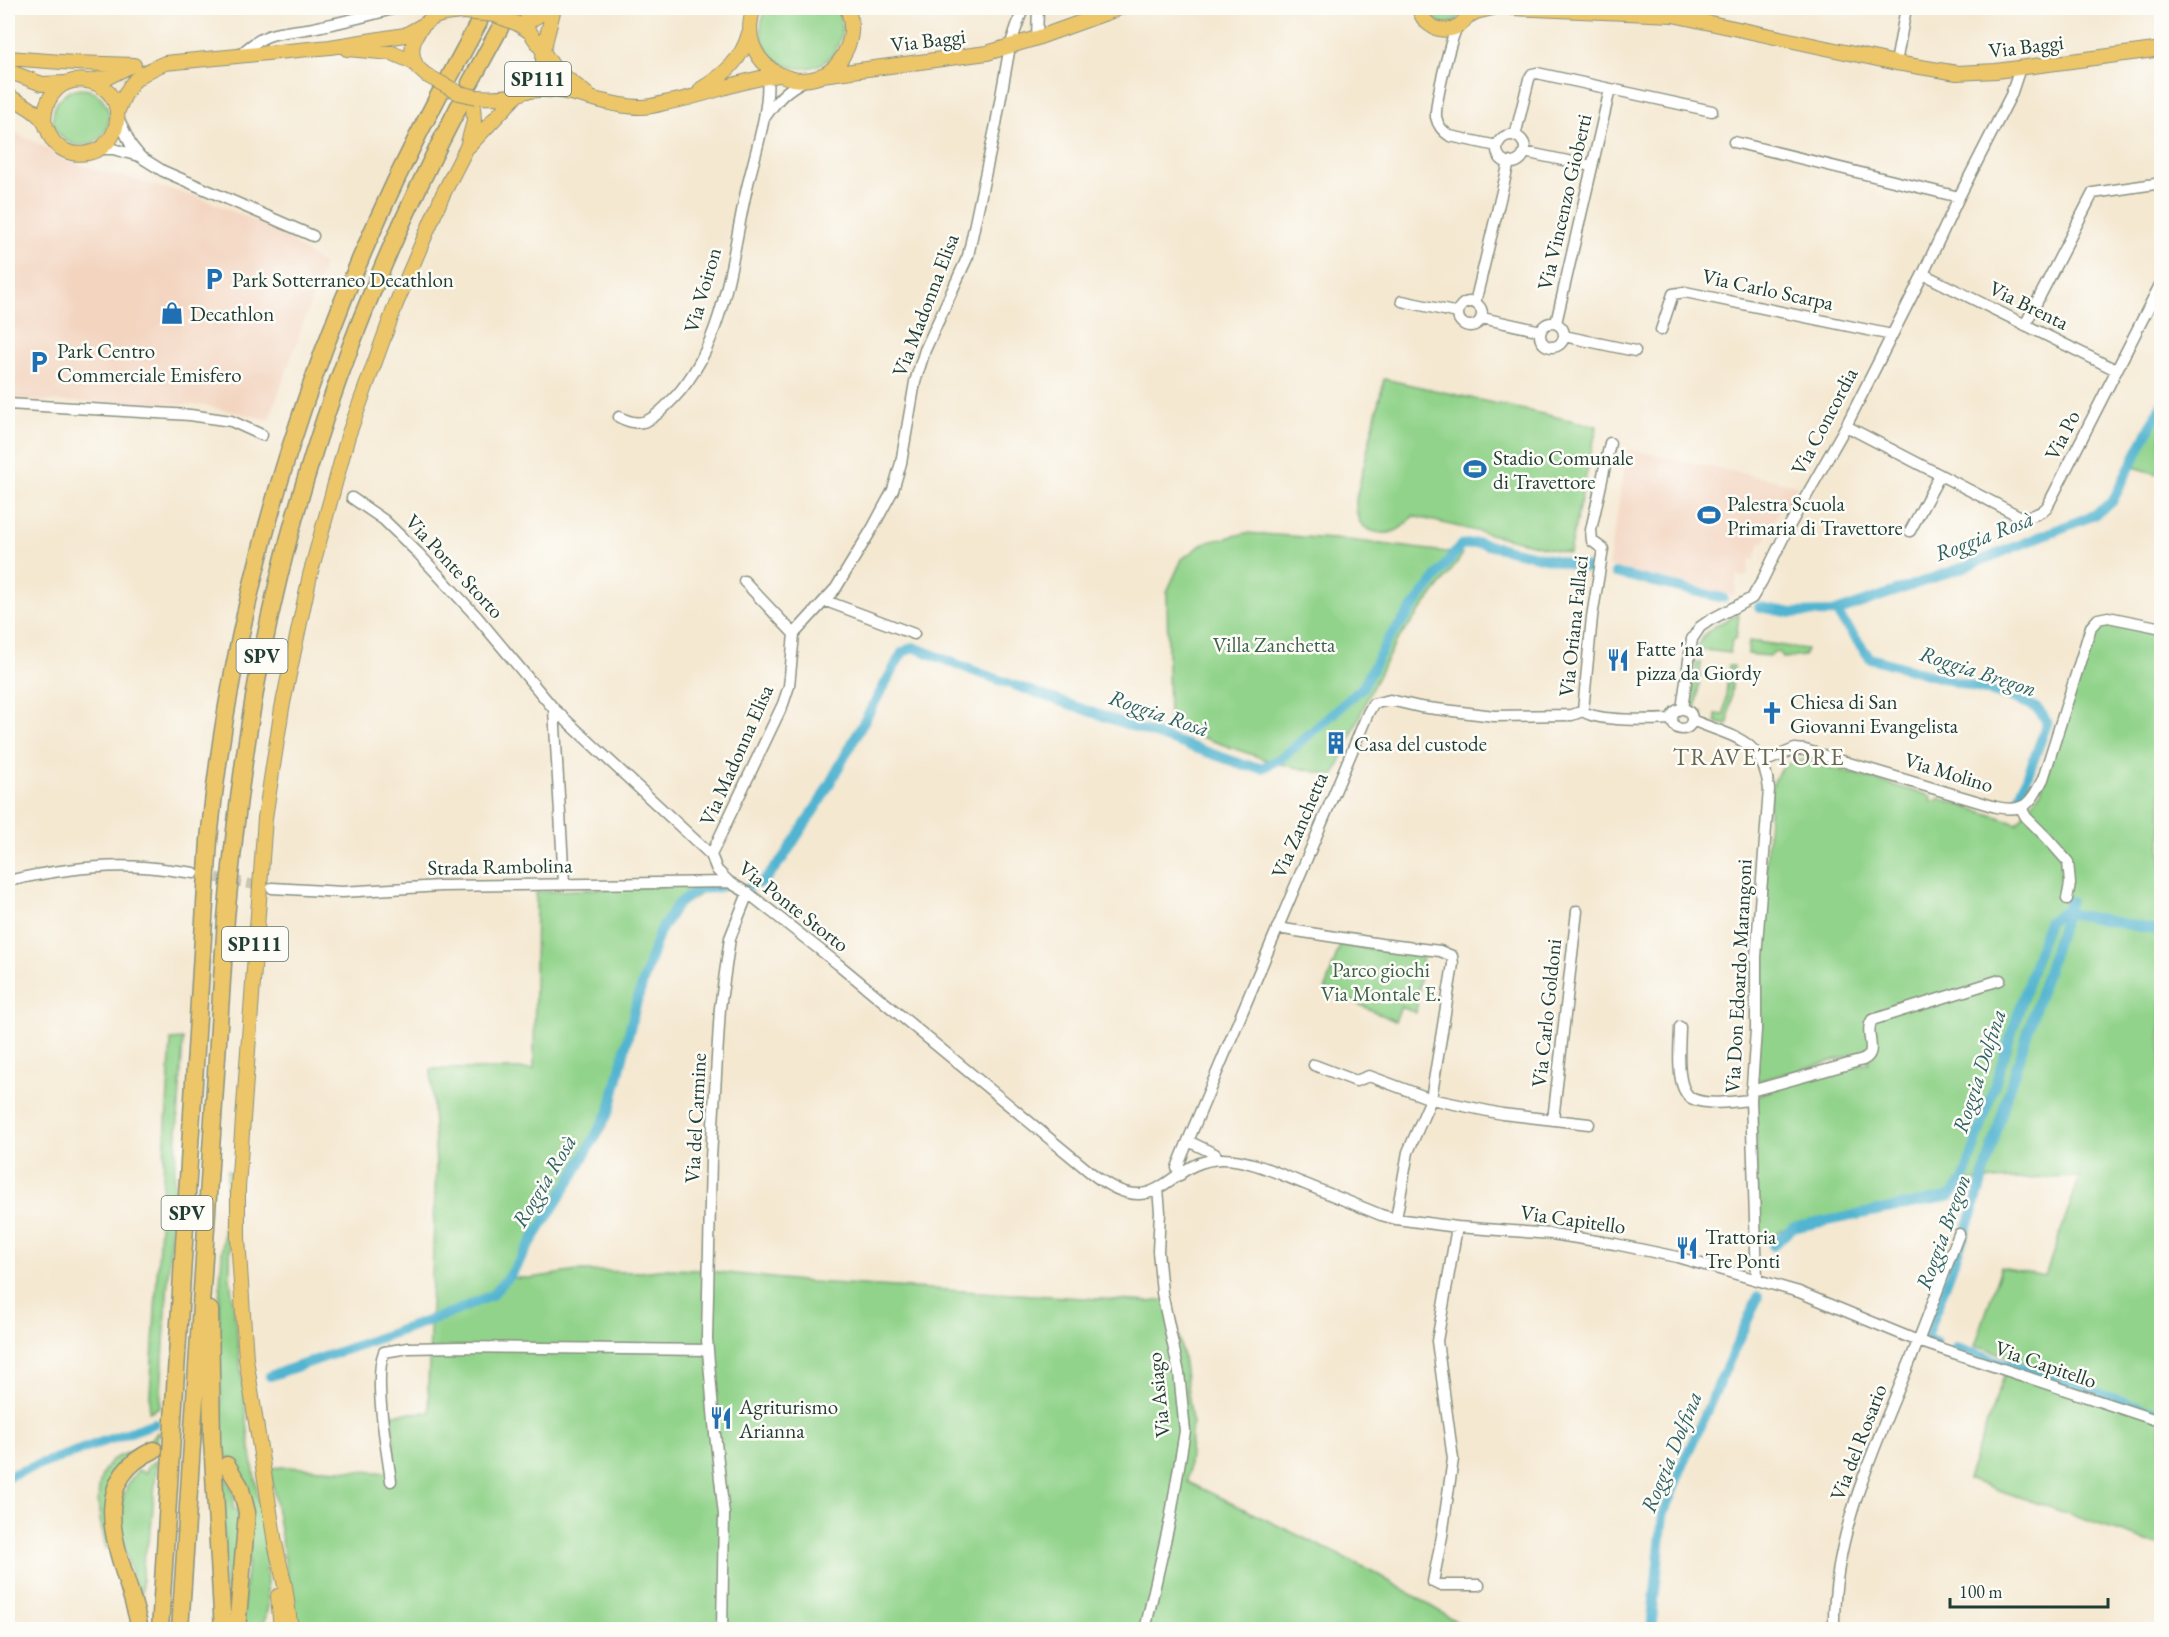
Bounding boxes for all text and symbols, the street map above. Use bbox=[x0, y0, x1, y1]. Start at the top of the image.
street label: Via Baggi bbox=[889, 22, 967, 58]
street label: Via Baggi bbox=[1987, 28, 2065, 64]
road number: SP111 bbox=[505, 62, 571, 96]
street label: Via Vincenzo Gioberti bbox=[1531, 111, 1597, 293]
street label: Via Madonna Elisa bbox=[885, 229, 965, 380]
street label: Via Voiron bbox=[677, 244, 727, 336]
street label: Via Carlo Scarpa bbox=[1700, 262, 1837, 316]
parking icon: Park Sotterraneo Decathlon bbox=[201, 266, 227, 292]
place label: Park Sotterraneo Decathlon bbox=[232, 266, 454, 293]
street label: Via Brenta bbox=[1985, 274, 2074, 336]
shop icon: Decathlon bbox=[159, 300, 185, 326]
place label: Decathlon bbox=[190, 300, 274, 327]
place label: Park Centro Commerciale Emisfero bbox=[57, 337, 242, 388]
parking icon: Park Centro Commerciale Emisfero bbox=[26, 349, 52, 375]
street label: Via Concordia bbox=[1784, 362, 1864, 479]
street label: Via Po bbox=[2038, 406, 2086, 464]
place label: Stadio Comunale di Travettore bbox=[1493, 444, 1634, 495]
sports icon: Stadio Comunale di Travettore bbox=[1462, 456, 1488, 482]
place label: Palestra Scuola Primaria di Travettore bbox=[1727, 490, 1903, 541]
sports icon: Palestra Scuola Primaria di Travettore bbox=[1696, 502, 1722, 528]
water label: Roggia Rosà bbox=[1930, 504, 2038, 568]
street label: Via Ponte Storto bbox=[400, 508, 510, 624]
street label: Via Oriana Fallaci bbox=[1552, 554, 1594, 698]
park label: Villa Zanchetta bbox=[1213, 631, 1336, 658]
place label: Fatte 'na pizza da Giordy bbox=[1636, 635, 1762, 686]
road number: SPV bbox=[236, 639, 288, 673]
water label: Roggia Bregon bbox=[1916, 639, 2040, 703]
restaurant icon: Fatte 'na pizza da Giordy bbox=[1605, 647, 1631, 673]
street label: Via Madonna Elisa bbox=[693, 680, 779, 830]
water label: Roggia Rosà bbox=[1105, 682, 1213, 744]
place label: Chiesa di San Giovanni Evangelista bbox=[1790, 688, 1959, 739]
church icon: Chiesa di San Giovanni Evangelista bbox=[1759, 700, 1785, 726]
building icon: Casa del custode bbox=[1323, 730, 1349, 756]
place label: Casa del custode bbox=[1354, 730, 1487, 757]
district label: TRAVETTORE bbox=[1673, 741, 1845, 772]
street label: Via Molino bbox=[1901, 746, 1997, 798]
street label: Via Zanchetta bbox=[1265, 767, 1334, 882]
street label: Strada Rambolina bbox=[427, 851, 573, 881]
street label: Via Ponte Storto bbox=[733, 854, 855, 958]
street label: Via Don Edoardo Marangoni bbox=[1718, 858, 1758, 1094]
road number: SP111 bbox=[222, 927, 288, 961]
street label: Via Carlo Goldoni bbox=[1525, 937, 1567, 1089]
park label: Parco giochi Via Montale E. bbox=[1321, 956, 1441, 1007]
water label: Roggia Dolfina bbox=[1945, 1005, 2013, 1137]
street label: Via del Carmine bbox=[678, 1052, 712, 1184]
water label: Roggia Rosà bbox=[505, 1129, 583, 1233]
water label: Roggia Bregon bbox=[1909, 1170, 1977, 1294]
road number: SPV bbox=[162, 1196, 213, 1230]
street label: Via Capitello bbox=[1519, 1198, 1627, 1240]
place label: Trattoria Tre Ponti bbox=[1705, 1223, 1780, 1274]
restaurant icon: Trattoria Tre Ponti bbox=[1674, 1235, 1700, 1261]
street label: Via Capitello bbox=[1991, 1334, 2101, 1394]
street label: Via Asiago bbox=[1140, 1351, 1176, 1439]
street label: Via del Rosario bbox=[1823, 1380, 1893, 1504]
water label: Roggia Dolfina bbox=[1633, 1387, 1709, 1517]
place label: Agriturismo Arianna bbox=[738, 1393, 838, 1444]
restaurant icon: Agriturismo Arianna bbox=[708, 1405, 734, 1431]
scale bar bbox=[1950, 1571, 2108, 1609]
text: 100 m bbox=[1959, 1580, 2003, 1603]

